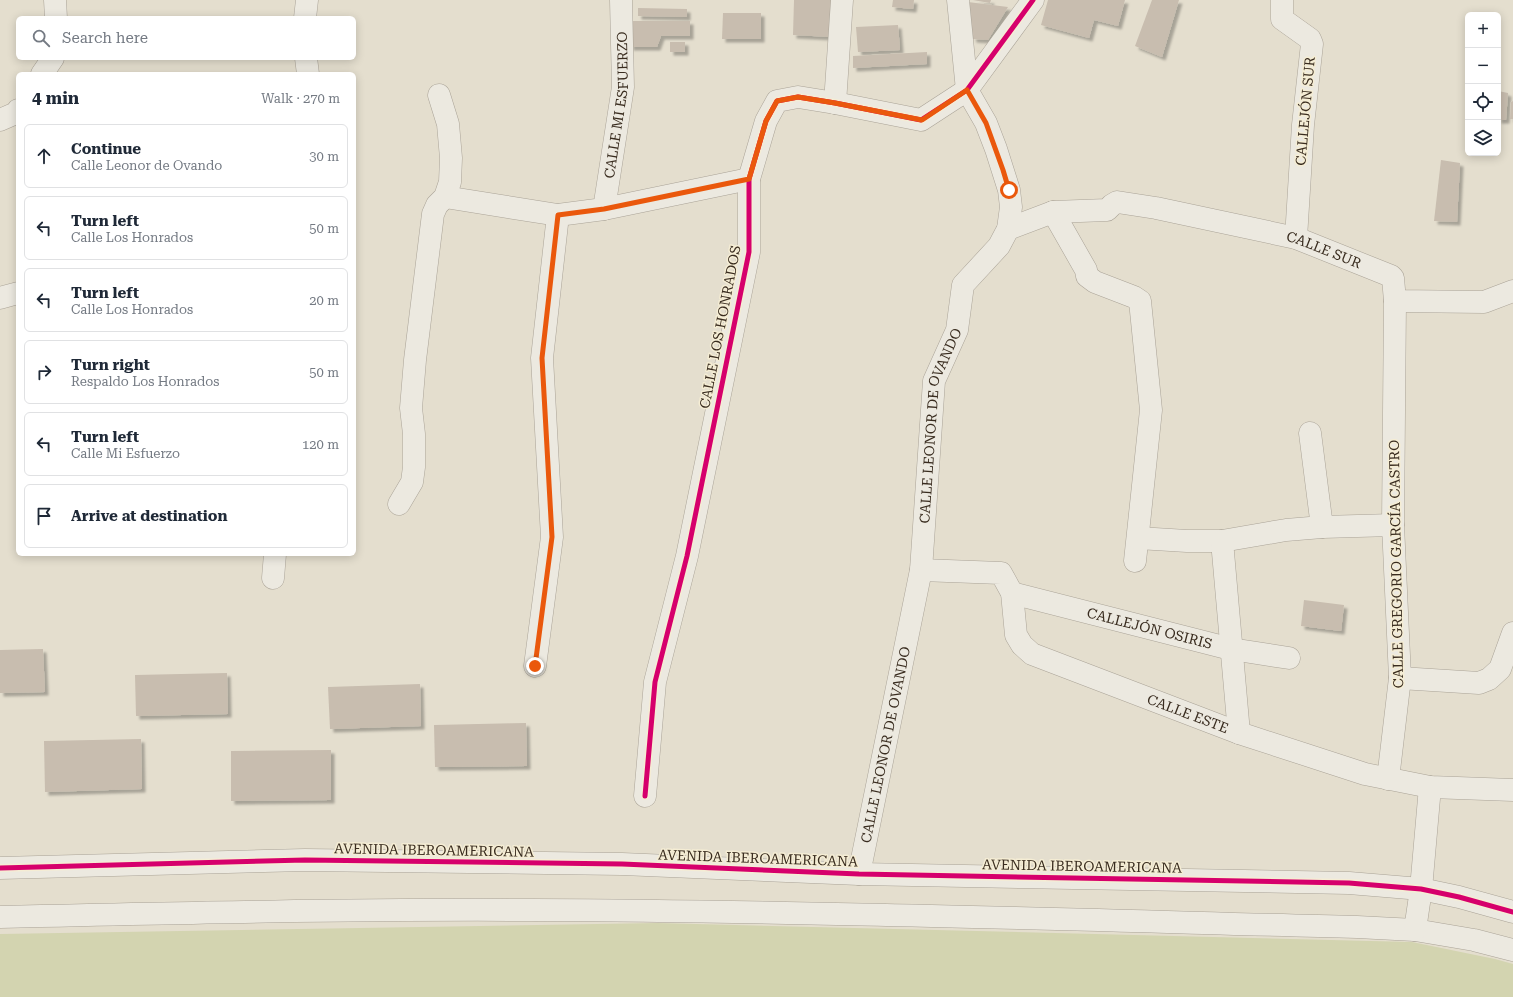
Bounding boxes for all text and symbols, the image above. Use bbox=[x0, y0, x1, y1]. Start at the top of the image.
map controls bbox=[1465, 12, 1501, 156]
button: + bbox=[1465, 12, 1501, 48]
search box bbox=[16, 16, 356, 60]
icon: search bbox=[30, 27, 52, 49]
text: Search here bbox=[62, 29, 148, 47]
street label: CALLE MI ESFUERZO bbox=[601, 31, 631, 179]
button: − bbox=[1465, 48, 1501, 84]
street label: CALLEJÓN SUR bbox=[1292, 56, 1318, 166]
button: locate bbox=[1465, 84, 1501, 120]
text: 4 min bbox=[32, 88, 79, 108]
text: Walk · 270 m bbox=[261, 91, 340, 106]
button: layers bbox=[1465, 120, 1501, 156]
text: Continue bbox=[71, 140, 141, 158]
icon: ahead bbox=[33, 145, 55, 167]
text: 30 m bbox=[309, 149, 339, 164]
text: Calle Leonor de Ovando bbox=[71, 158, 222, 173]
route start bbox=[1000, 181, 1018, 199]
text: Turn left bbox=[71, 212, 139, 230]
icon: left bbox=[33, 217, 55, 239]
text: 50 m bbox=[309, 221, 339, 236]
street label: CALLE SUR bbox=[1285, 228, 1364, 272]
text: Calle Los Honrados bbox=[71, 230, 193, 245]
street label: CALLE LOS HONRADOS bbox=[696, 244, 744, 410]
text: Turn left bbox=[71, 284, 139, 302]
icon: left bbox=[33, 289, 55, 311]
text: 20 m bbox=[309, 293, 339, 308]
text: Calle Los Honrados bbox=[71, 302, 193, 317]
street label: CALLE LEONOR DE OVANDO bbox=[916, 325, 965, 524]
text: Turn right bbox=[71, 356, 150, 374]
icon: right bbox=[33, 361, 55, 383]
text: 50 m bbox=[309, 365, 339, 380]
text: Respaldo Los Honrados bbox=[71, 374, 219, 389]
text: Turn left bbox=[71, 428, 139, 446]
icon: left bbox=[33, 433, 55, 455]
text: 120 m bbox=[302, 437, 339, 452]
street label: CALLE GREGORIO GARCÍA CASTRO bbox=[1386, 440, 1406, 688]
text: Calle Mi Esfuerzo bbox=[71, 446, 180, 461]
icon: arrive bbox=[33, 505, 55, 527]
text: Arrive at destination bbox=[71, 507, 227, 525]
street label: CALLEJÓN OSIRIS bbox=[1085, 604, 1214, 652]
street label: CALLE LEONOR DE OVANDO bbox=[858, 645, 913, 844]
route end bbox=[526, 657, 544, 675]
street label: CALLE ESTE bbox=[1145, 691, 1231, 736]
street label: AVENIDA IBEROAMERICANA bbox=[334, 840, 534, 860]
street label: AVENIDA IBEROAMERICANA bbox=[658, 847, 858, 869]
street label: AVENIDA IBEROAMERICANA bbox=[982, 856, 1182, 876]

